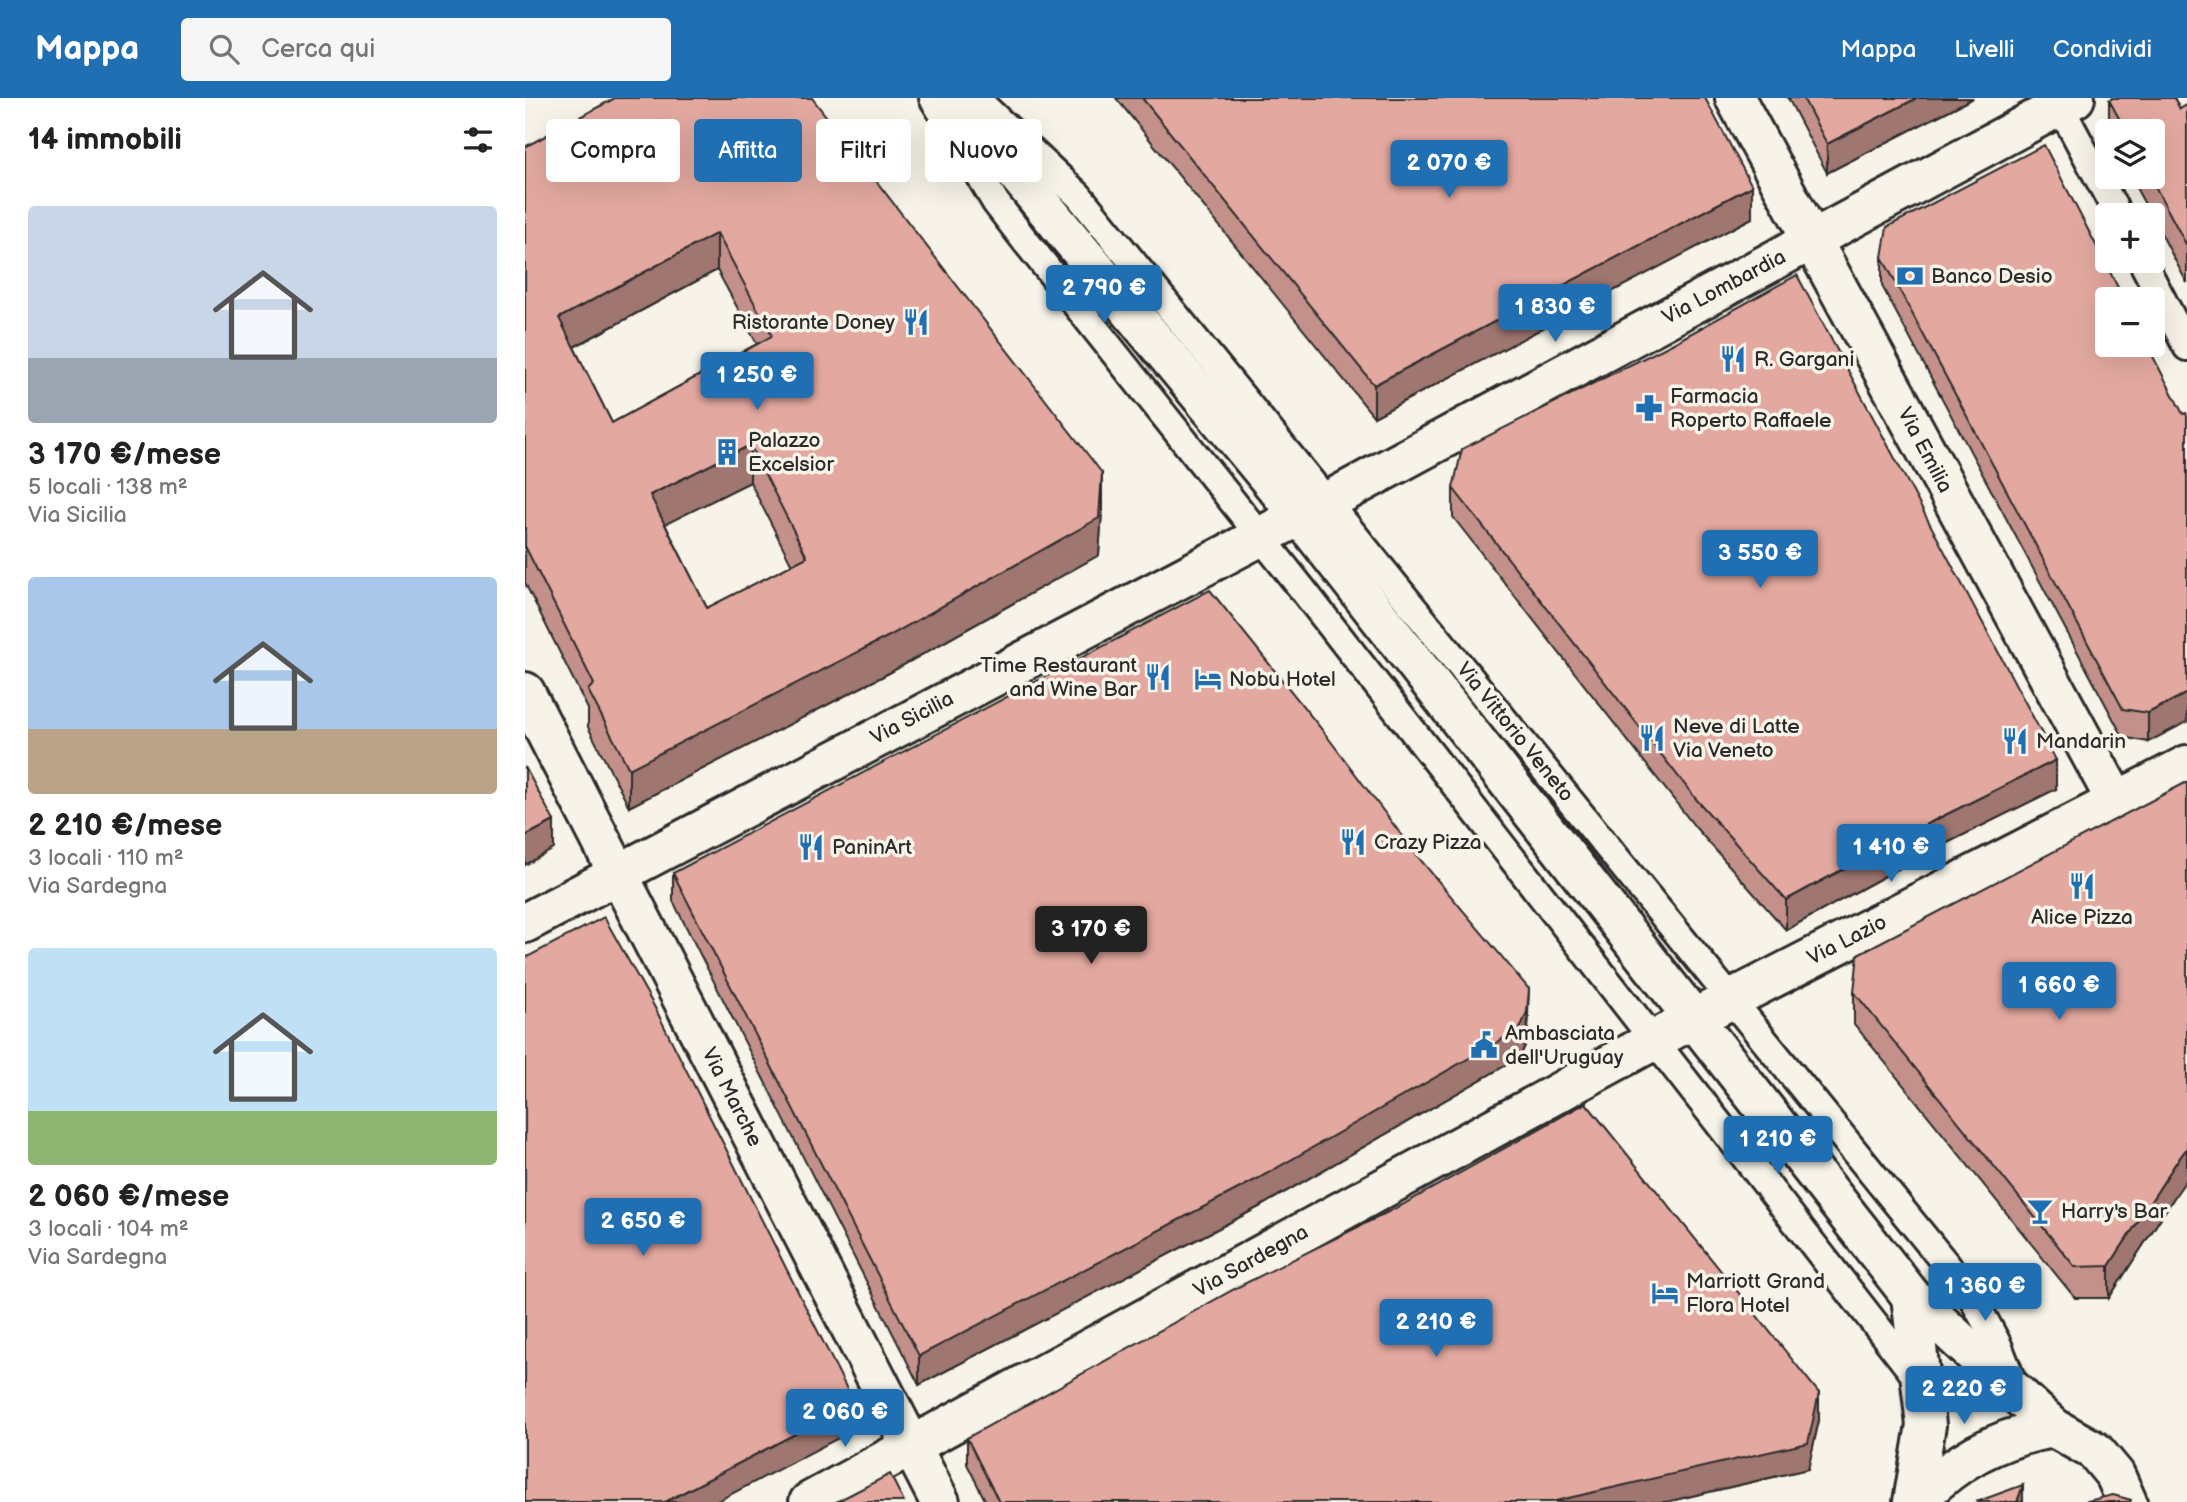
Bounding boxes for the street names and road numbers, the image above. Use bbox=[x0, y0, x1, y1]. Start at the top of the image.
street label: Via Lombardia bbox=[1658, 244, 1790, 330]
street label: Via Emilia bbox=[1892, 403, 1958, 497]
street label: Via Vittorio Veneto bbox=[1451, 657, 1579, 807]
street label: Via Sicilia bbox=[866, 686, 958, 750]
street label: Via Lazio bbox=[1803, 909, 1891, 971]
street label: Via Marche bbox=[696, 1043, 768, 1151]
street label: Via Sardegna bbox=[1189, 1219, 1313, 1303]

